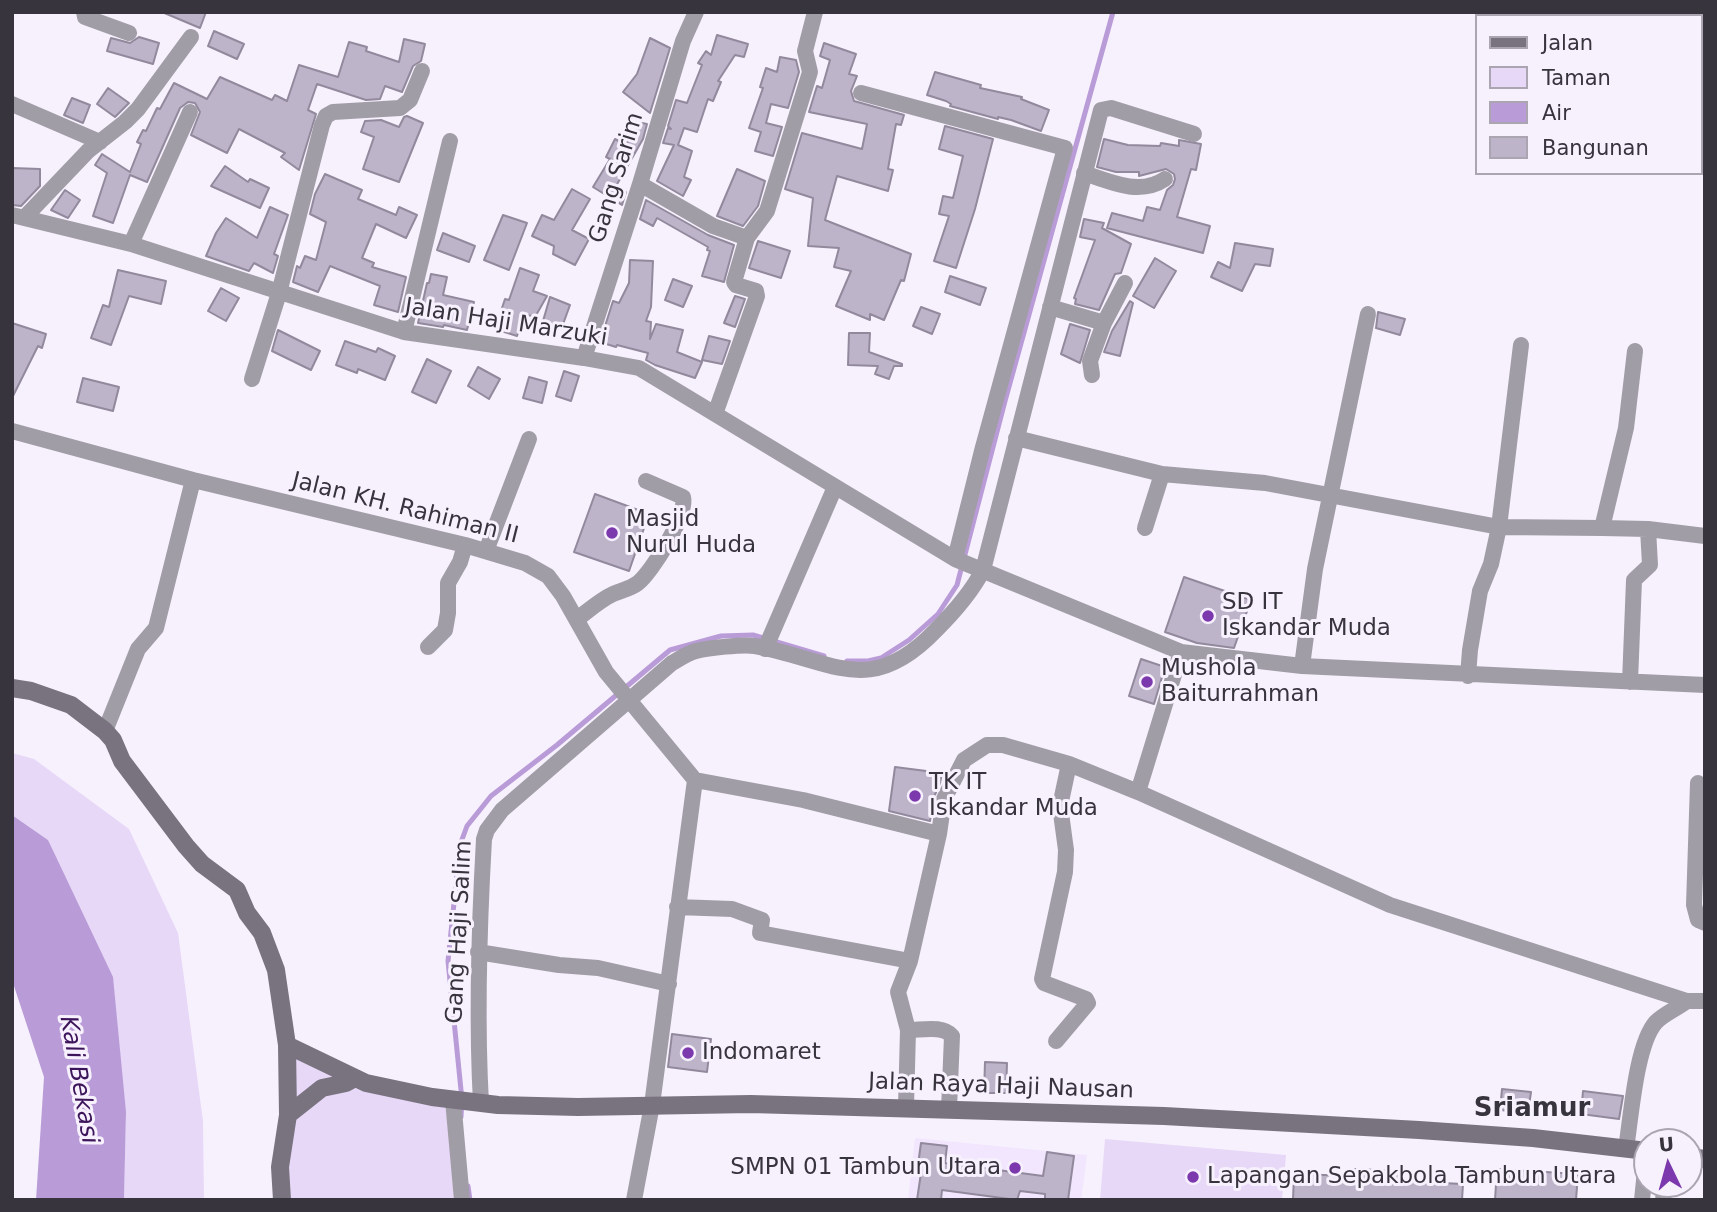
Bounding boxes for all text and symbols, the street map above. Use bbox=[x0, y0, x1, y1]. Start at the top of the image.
legend bbox=[1476, 14, 1703, 175]
text: Jalan bbox=[1542, 31, 1593, 55]
text: Taman bbox=[1542, 66, 1611, 90]
text: Air bbox=[1542, 101, 1571, 125]
street label: Gang Sarim bbox=[584, 109, 650, 247]
text: Bangunan bbox=[1542, 136, 1649, 160]
street label: Jalan Haji Marzuki bbox=[403, 293, 609, 353]
street label: Jalan KH. Rahiman II bbox=[289, 468, 521, 550]
place label: Masjid Nurul Huda bbox=[626, 506, 756, 560]
marker: Masjid Nurul Huda bbox=[604, 525, 620, 541]
place label: SD IT Iskandar Muda bbox=[1222, 589, 1391, 643]
marker: SD IT Iskandar Muda bbox=[1200, 608, 1216, 624]
place label: Mushola Baiturrahman bbox=[1161, 655, 1319, 709]
marker: Mushola Baiturrahman bbox=[1139, 674, 1155, 690]
place label: TK IT Iskandar Muda bbox=[929, 769, 1098, 823]
marker: TK IT Iskandar Muda bbox=[907, 788, 923, 804]
street label: Gang Haji Salim bbox=[441, 840, 479, 1024]
water label: Kali Bekasi bbox=[53, 1014, 103, 1146]
place label: Indomaret bbox=[702, 1039, 821, 1067]
marker: Indomaret bbox=[680, 1045, 696, 1061]
street label: Jalan Raya Haji Nausan bbox=[868, 1069, 1134, 1105]
district label: Sriamur bbox=[1474, 1093, 1590, 1125]
north arrow bbox=[1633, 1128, 1703, 1198]
text: U bbox=[1658, 1132, 1675, 1156]
place label: SMPN 01 Tambun Utara bbox=[730, 1154, 1001, 1182]
marker: SMPN 01 Tambun Utara bbox=[1007, 1160, 1023, 1176]
place label: Lapangan Sepakbola Tambun Utara bbox=[1207, 1163, 1616, 1191]
marker: Lapangan Sepakbola Tambun Utara bbox=[1185, 1169, 1201, 1185]

